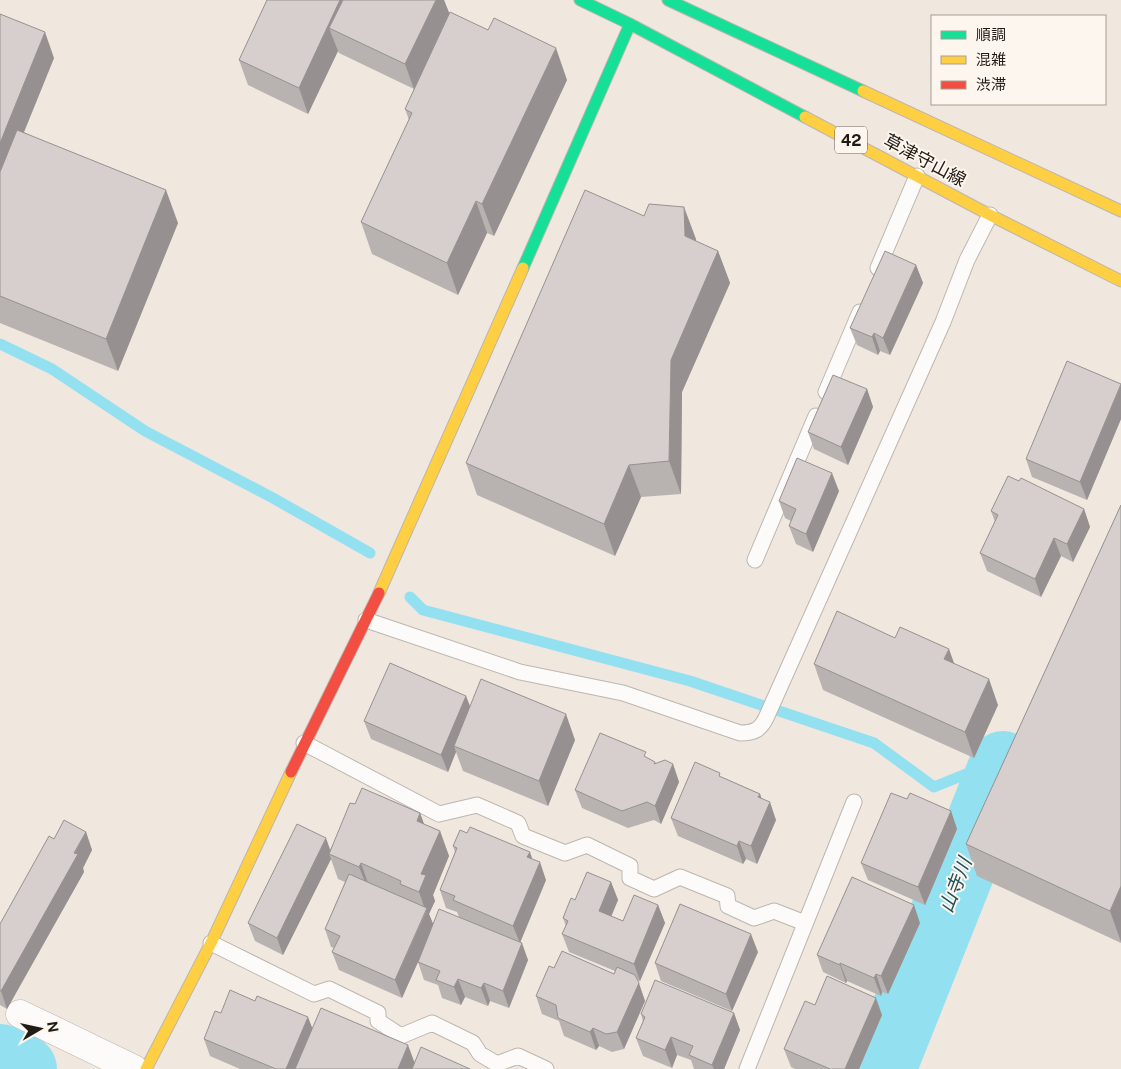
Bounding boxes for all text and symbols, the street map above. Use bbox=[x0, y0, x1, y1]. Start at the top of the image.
legend bbox=[931, 15, 1106, 105]
text: 順調 bbox=[976, 26, 1006, 43]
text: 混雑 bbox=[976, 51, 1006, 68]
text: 渋滞 bbox=[976, 76, 1006, 93]
road number: 42 bbox=[835, 126, 867, 154]
street label: 草津守山線 bbox=[880, 130, 970, 190]
water label: 山寺川 bbox=[935, 853, 976, 916]
north arrow bbox=[15, 1004, 65, 1054]
text: N bbox=[44, 1020, 62, 1034]

